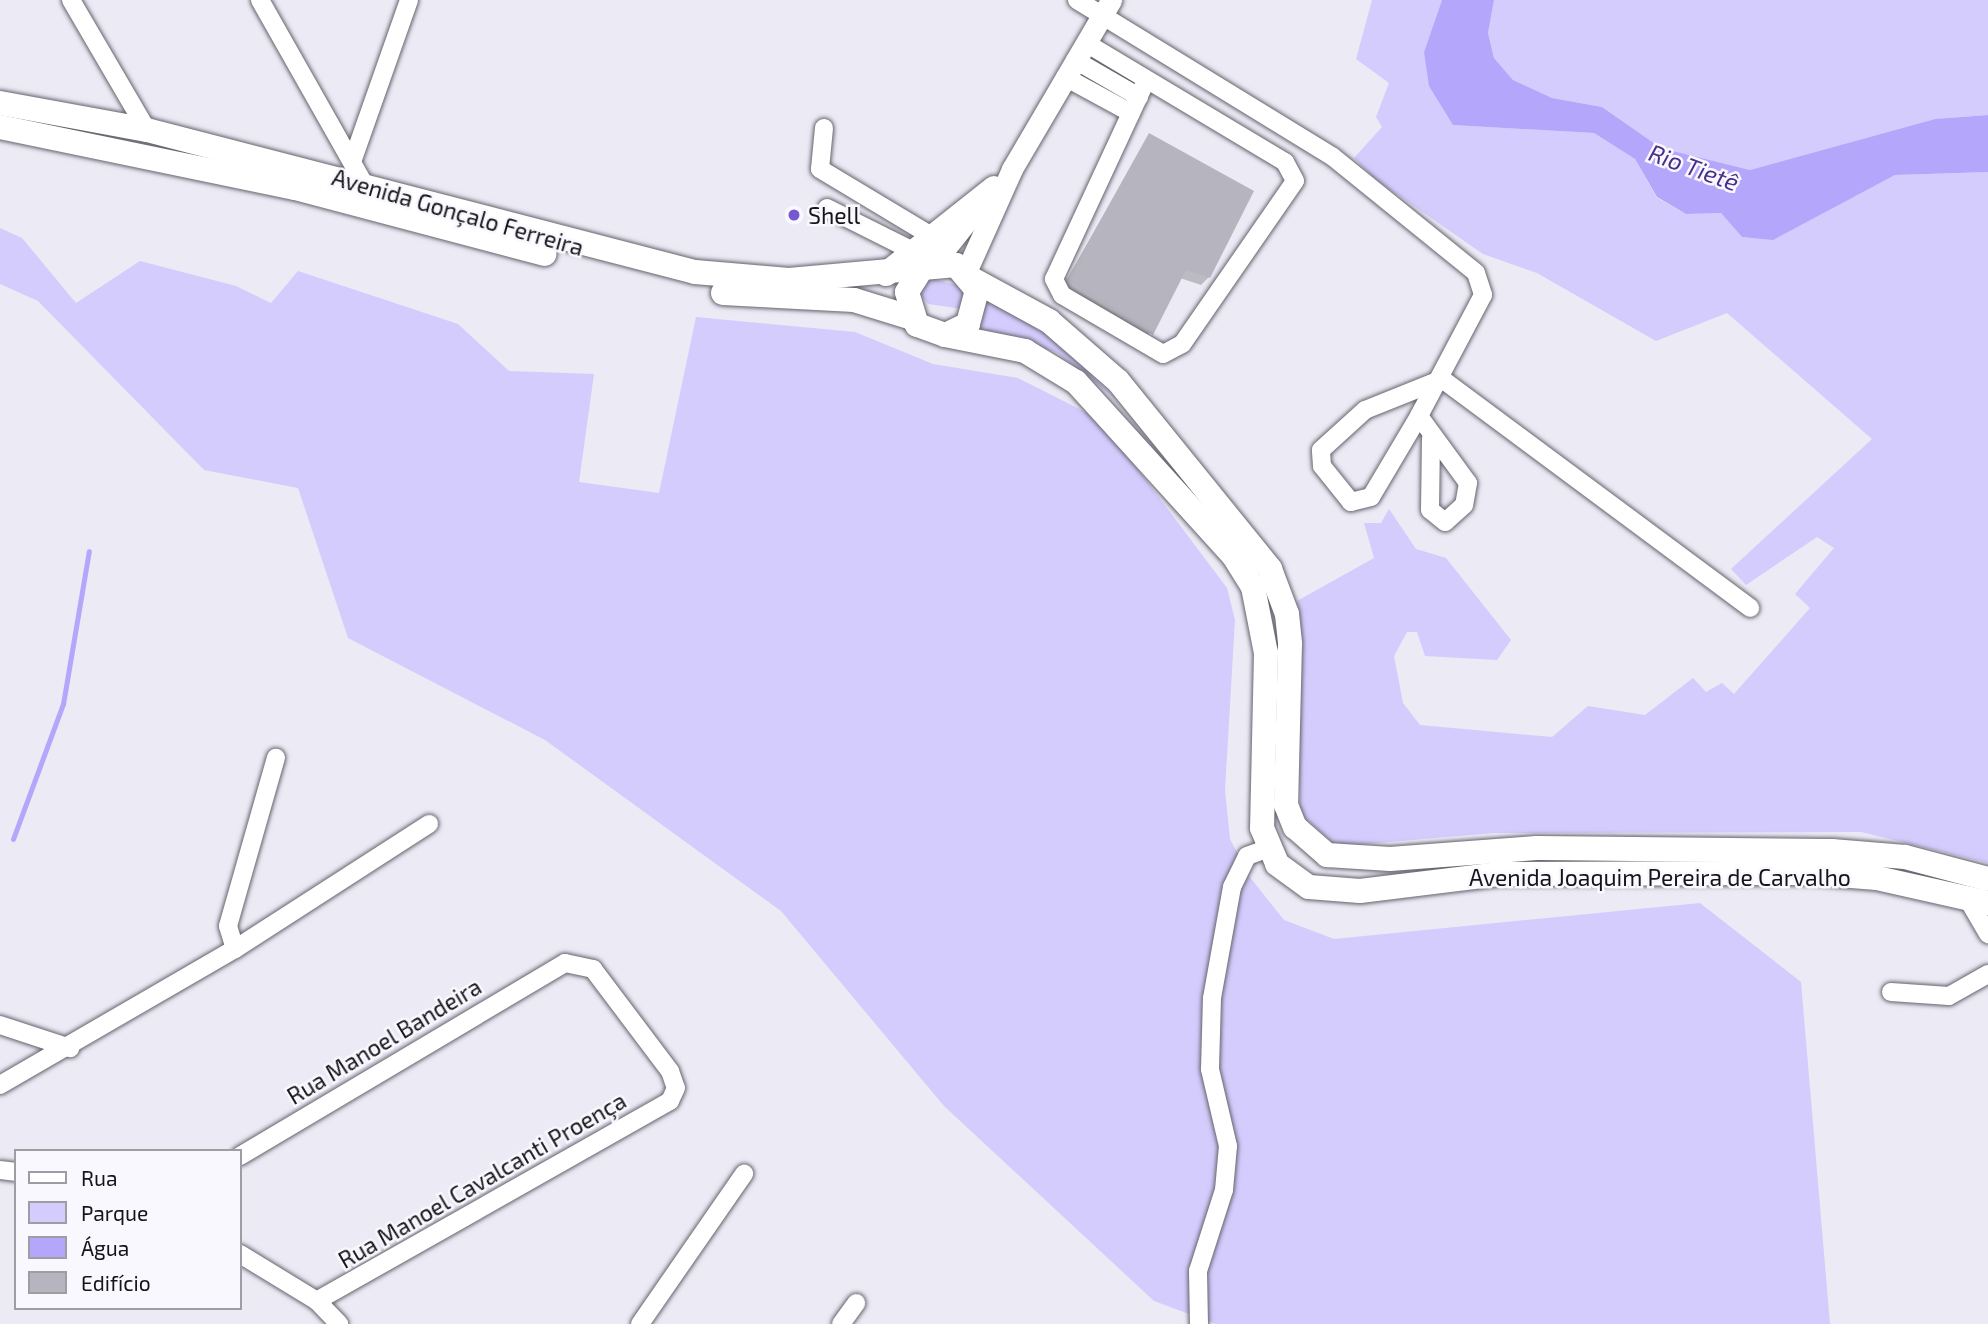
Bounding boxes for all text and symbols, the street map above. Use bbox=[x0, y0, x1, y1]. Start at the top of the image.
water label: Rio Tietê bbox=[1645, 137, 1743, 197]
street label: Avenida Gonçalo Ferreira bbox=[329, 163, 587, 261]
place label: Shell bbox=[808, 201, 860, 229]
marker: Shell bbox=[786, 207, 802, 223]
street label: Avenida Joaquim Pereira de Carvalho bbox=[1469, 863, 1851, 891]
street label: Rua Manoel Bandeira bbox=[282, 972, 486, 1110]
street label: Rua Manoel Cavalcanti Proença bbox=[333, 1086, 631, 1274]
legend bbox=[14, 1149, 242, 1310]
text: Rua bbox=[81, 1165, 117, 1190]
text: Parque bbox=[81, 1200, 148, 1225]
text: Água bbox=[81, 1235, 129, 1260]
text: Edifício bbox=[81, 1270, 151, 1295]

